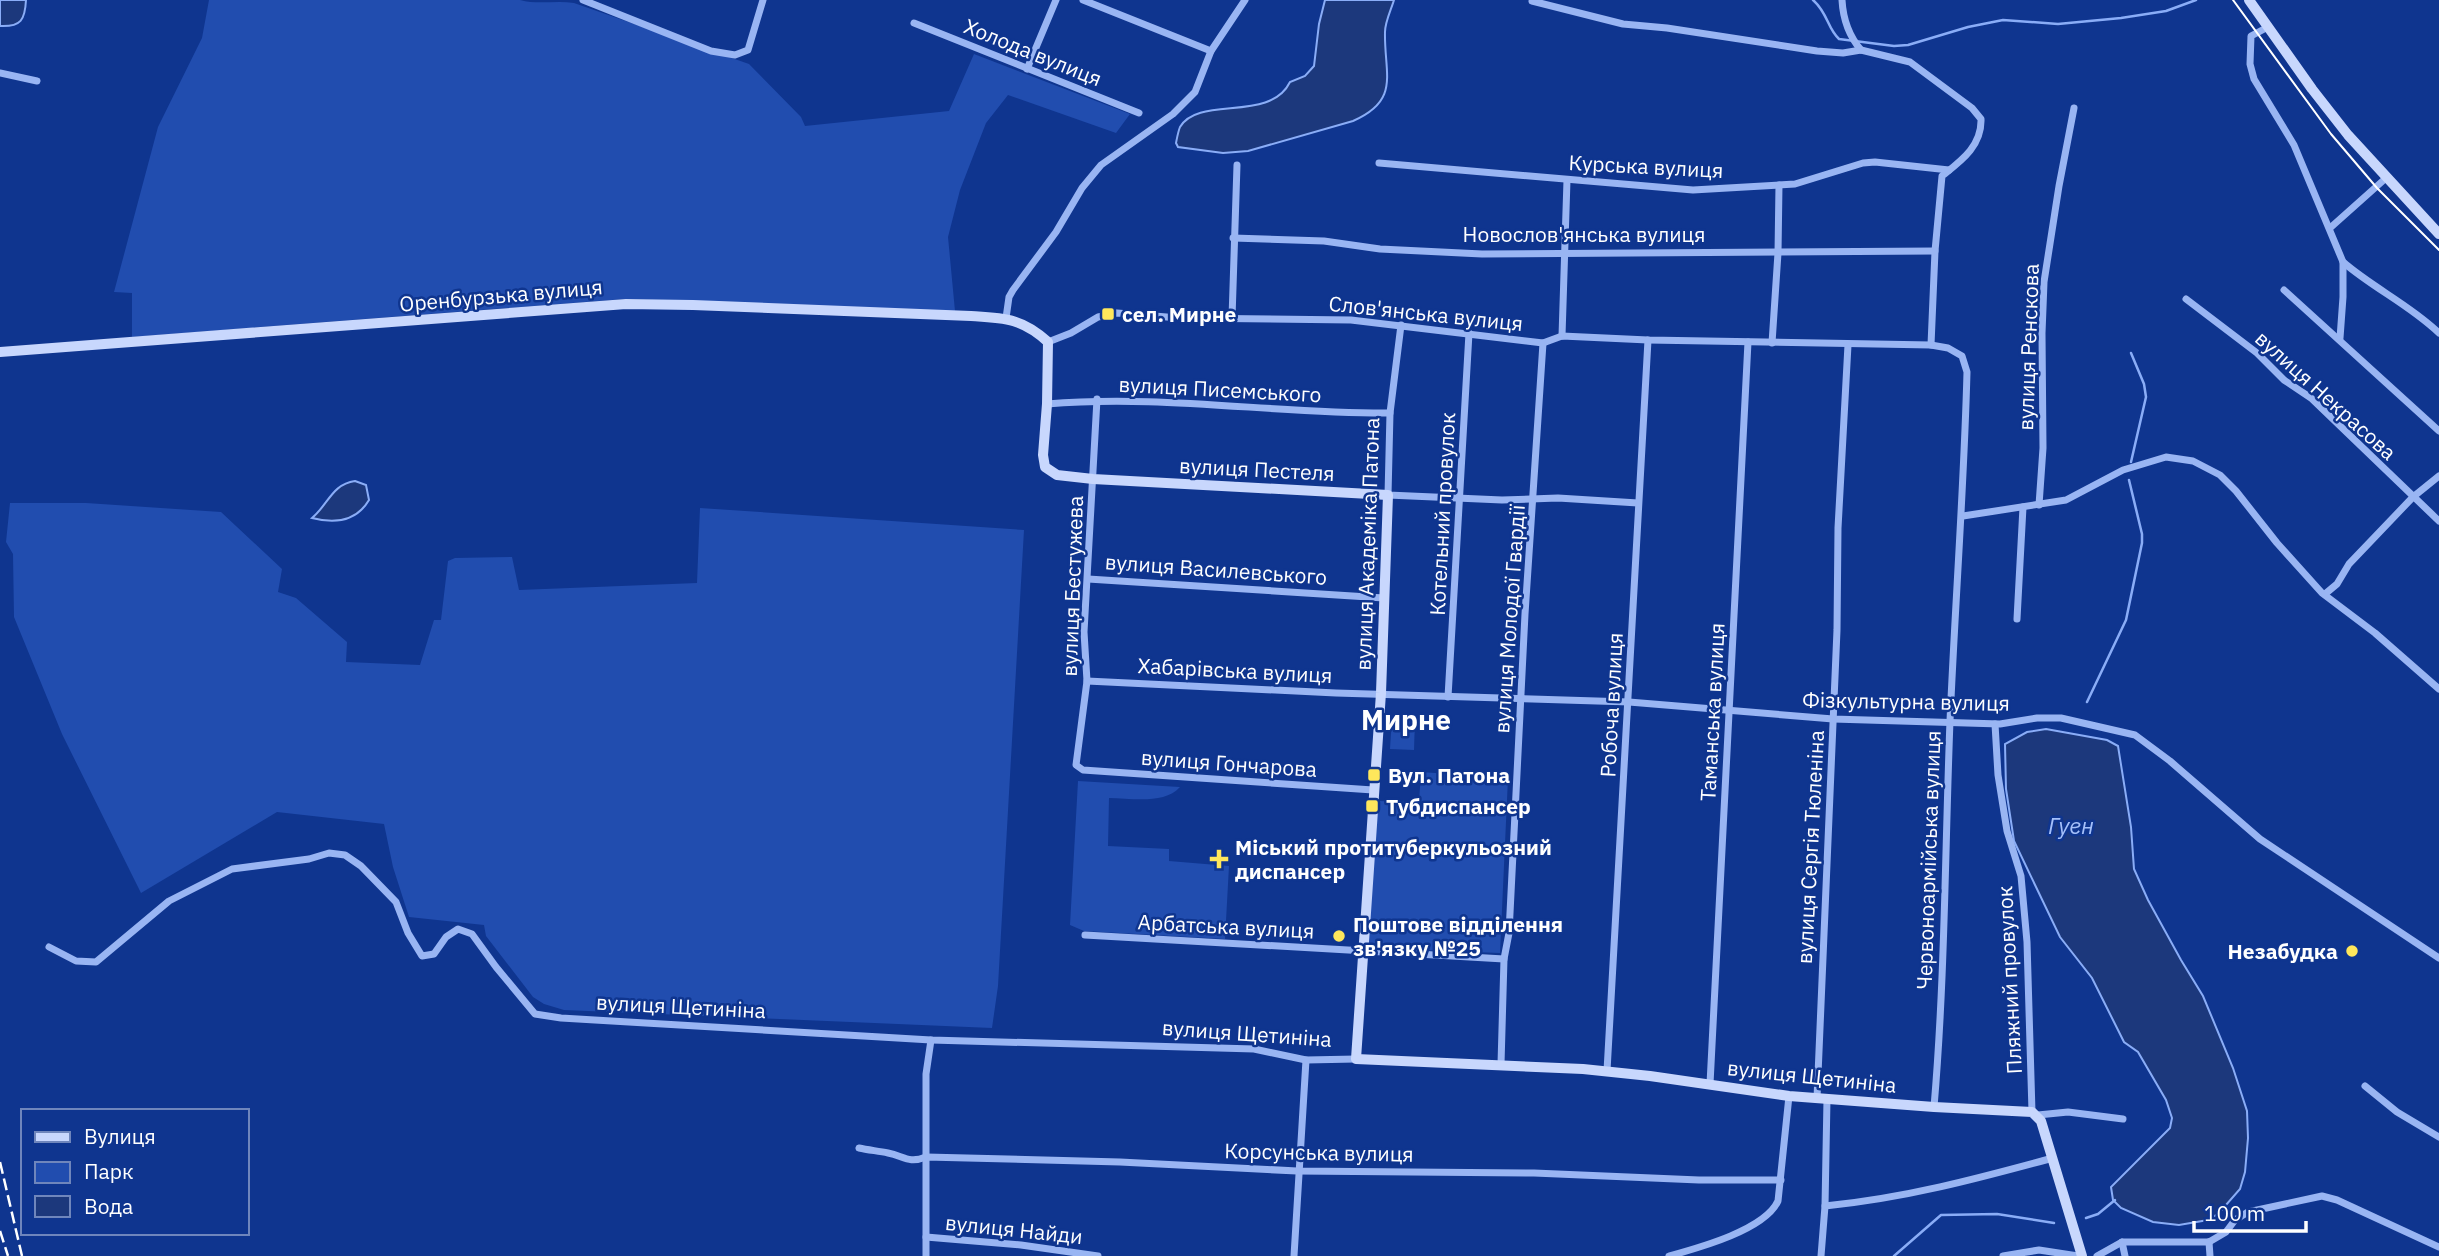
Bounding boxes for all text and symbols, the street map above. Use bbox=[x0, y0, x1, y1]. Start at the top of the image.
street label: Холода вулиця bbox=[960, 12, 1106, 92]
street label: Курська вулиця bbox=[1568, 148, 1724, 184]
street label: Новослов'янська вулиця bbox=[1463, 220, 1705, 248]
street label: вулиця Ренскова bbox=[2011, 263, 2045, 431]
street label: Оренбурзька вулиця bbox=[398, 272, 604, 318]
street label: Слов'янська вулиця bbox=[1327, 289, 1525, 337]
place label: сел. Мирне bbox=[1122, 300, 1237, 328]
marker: сел. Мирне bbox=[1100, 306, 1116, 322]
street label: вулиця Некрасова bbox=[2249, 324, 2403, 466]
street label: вулиця Писемського bbox=[1118, 370, 1322, 408]
street label: Котельний провулок bbox=[1423, 412, 1461, 616]
street label: вулиця Академіка Патона bbox=[1349, 417, 1385, 671]
street label: вулиця Пестеля bbox=[1179, 451, 1335, 487]
street label: вулиця Бестужева bbox=[1055, 495, 1089, 677]
street label: вулиця Молодої Гвардії bbox=[1487, 503, 1531, 734]
street label: вулиця Василевського bbox=[1104, 547, 1328, 591]
street label: Таманська вулиця bbox=[1693, 622, 1731, 802]
street label: Робоча вулиця bbox=[1593, 632, 1629, 778]
street label: Хабарівська вулиця bbox=[1137, 651, 1333, 689]
street label: Фізкультурна вулиця bbox=[1802, 685, 2010, 717]
district label: Мирне bbox=[1361, 701, 1451, 738]
street label: вулиця Сергія Тюленіна bbox=[1790, 729, 1830, 965]
street label: Червоноармійська вулиця bbox=[1909, 730, 1947, 990]
street label: вулиця Гончарова bbox=[1140, 743, 1318, 783]
place label: Вул. Патона bbox=[1388, 761, 1510, 789]
marker: Вул. Патона bbox=[1366, 767, 1382, 783]
place label: Тубдиспансер bbox=[1386, 792, 1531, 820]
marker: Тубдиспансер bbox=[1364, 798, 1380, 814]
water label: Гуен bbox=[2048, 810, 2094, 840]
place label: Міський протитуберкульозний диспансер bbox=[1235, 833, 1552, 885]
marker: Міський протитуберкульозний диспансер bbox=[1209, 849, 1229, 869]
street label: Пляжний провулок bbox=[1990, 885, 2028, 1075]
street label: Арбатська вулиця bbox=[1137, 907, 1315, 945]
place label: Поштове відділення зв'язку №25 bbox=[1353, 910, 1563, 962]
marker: Поштове відділення зв'язку №25 bbox=[1331, 928, 1347, 944]
place label: Незабудка bbox=[2228, 937, 2338, 965]
marker: Незабудка bbox=[2344, 943, 2360, 959]
street label: вулиця Щетиніна bbox=[595, 988, 767, 1024]
street label: вулиця Щетиніна bbox=[1161, 1013, 1333, 1053]
street label: вулиця Щетиніна bbox=[1726, 1053, 1898, 1099]
legend bbox=[21, 1109, 248, 1235]
text: Вулиця bbox=[84, 1122, 156, 1150]
street label: Корсунська вулиця bbox=[1224, 1136, 1414, 1168]
text: Парк bbox=[84, 1157, 134, 1185]
scale bar bbox=[2194, 1190, 2306, 1234]
text: Вода bbox=[84, 1192, 133, 1220]
text: 100 m bbox=[2204, 1199, 2265, 1227]
street label: вулиця Найди bbox=[944, 1208, 1084, 1250]

